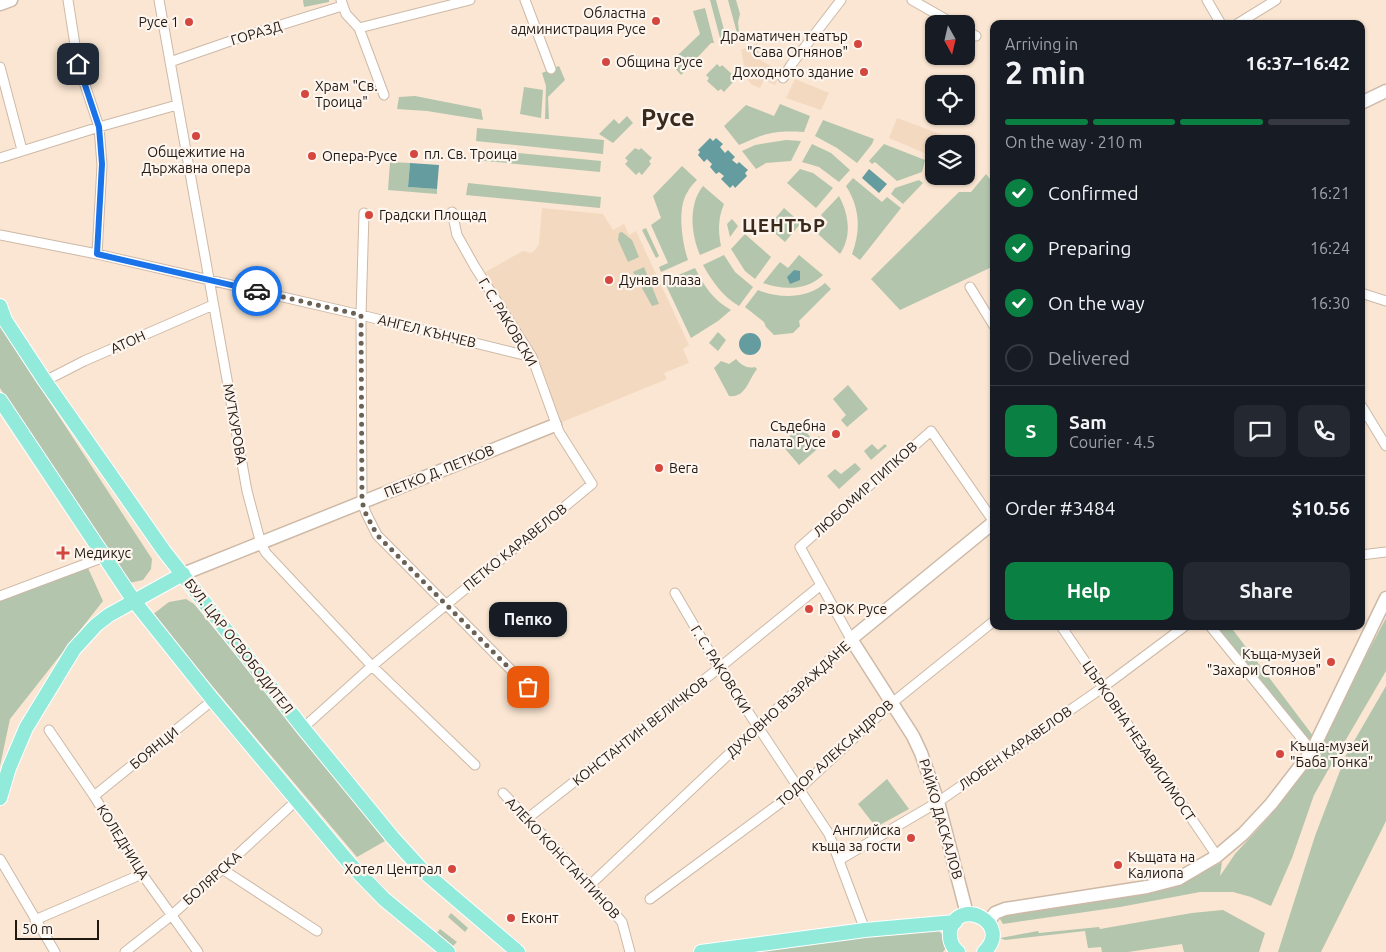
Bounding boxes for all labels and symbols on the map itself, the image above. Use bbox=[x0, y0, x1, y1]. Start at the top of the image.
place label: Областна администрация Русе bbox=[511, 5, 646, 37]
place label: Русе 1 bbox=[138, 14, 179, 30]
marker: Областна администрация Русе bbox=[650, 15, 662, 27]
north arrow bbox=[925, 15, 975, 65]
marker: Русе 1 bbox=[183, 16, 195, 28]
street label: ГОРАЗД bbox=[229, 18, 284, 48]
place label: Драматичен театър "Сава Огнянов" bbox=[720, 28, 848, 60]
marker: Драматичен театър "Сава Огнянов" bbox=[852, 38, 864, 50]
pin bbox=[57, 43, 99, 85]
place label: Община Русе bbox=[616, 54, 703, 70]
marker: Община Русе bbox=[600, 56, 612, 68]
place label: Доходното здание bbox=[733, 64, 854, 80]
marker: Доходното здание bbox=[858, 66, 870, 78]
place label: Храм "Св. Троица" bbox=[315, 78, 378, 110]
marker: Храм "Св. Троица" bbox=[299, 88, 311, 100]
district label: Русе bbox=[641, 104, 695, 131]
marker: Общежитие на Държавна опера bbox=[190, 130, 202, 142]
place label: Общежитие на Държавна опера bbox=[141, 144, 251, 176]
place label: пл. Св. Троица bbox=[424, 146, 517, 162]
place label: Опера-Русе bbox=[322, 148, 398, 164]
marker: пл. Св. Троица bbox=[408, 148, 420, 160]
marker: Опера-Русе bbox=[306, 150, 318, 162]
place label: Градски Площад bbox=[379, 207, 487, 223]
marker: Градски Площад bbox=[363, 209, 375, 221]
district label: ЦЕНТЪР bbox=[742, 214, 826, 236]
courier bbox=[232, 266, 282, 316]
place label: Дунав Плаза bbox=[619, 272, 701, 288]
marker: Дунав Плаза bbox=[603, 274, 615, 286]
street label: Г. С. РАКОВСКИ bbox=[475, 275, 541, 369]
street label: АНГЕЛ КЪНЧЕВ bbox=[376, 311, 478, 351]
street label: АТОН bbox=[108, 327, 148, 357]
street label: МУТКУРОВА bbox=[220, 382, 250, 466]
place label: Съдебна палата Русе bbox=[749, 418, 826, 450]
marker: Съдебна палата Русе bbox=[830, 428, 842, 440]
street label: ЛЮБОМИР ПИПКОВ bbox=[810, 438, 920, 540]
street label: ПЕТКО Д. ПЕТКОВ bbox=[382, 442, 497, 500]
place label: Вега bbox=[669, 460, 698, 476]
marker: Вега bbox=[653, 462, 665, 474]
street label: ПЕТКО КАРАВЕЛОВ bbox=[460, 500, 570, 594]
place label: Медикус bbox=[74, 545, 131, 561]
marker: Медикус bbox=[56, 546, 70, 560]
street label: БУЛ. ЦАР ОСВОБОДИТЕЛ bbox=[181, 575, 297, 717]
place label: РЗОК Русе bbox=[819, 601, 887, 617]
callout: Пепко bbox=[489, 602, 567, 637]
marker: РЗОК Русе bbox=[803, 603, 815, 615]
street label: Г. С. РАКОВСКИ bbox=[688, 622, 754, 716]
street label: ДУХОВНО ВЪЗРАЖДАНЕ bbox=[723, 637, 853, 760]
place label: Къща-музей "Захари Стоянов" bbox=[1207, 646, 1321, 678]
marker: Къща-музей "Захари Стоянов" bbox=[1325, 656, 1337, 668]
street label: ЦЪРКОВНА НЕЗАВИСИМОСТ bbox=[1079, 658, 1199, 824]
pin bbox=[507, 666, 549, 708]
street label: КОНСТАНТИН ВЕЛИЧКОВ bbox=[569, 673, 711, 789]
street label: ТОДОР АЛЕКСАНДРОВ bbox=[773, 696, 897, 810]
street label: ЛЮБЕН КАРАВЕЛОВ bbox=[955, 703, 1075, 793]
street label: БОЯНЦИ bbox=[127, 724, 181, 772]
place label: Къща-музей "Баба Тонка" bbox=[1290, 738, 1373, 770]
marker: Къща-музей "Баба Тонка" bbox=[1274, 748, 1286, 760]
street label: РАЙКО ДАСКАЛОВ bbox=[916, 757, 967, 881]
street label: АЛЕКО КОНСТАНТИНОВ bbox=[503, 794, 623, 922]
street label: КОЛЕДНИЦА bbox=[94, 802, 152, 882]
place label: Aнглийска къща за гости bbox=[812, 822, 901, 854]
marker: Aнглийска къща за гости bbox=[905, 832, 917, 844]
street label: БОЛЯРСКА bbox=[180, 848, 244, 908]
place label: Къщата на Калиопа bbox=[1128, 849, 1195, 881]
marker: Къщата на Калиопа bbox=[1112, 859, 1124, 871]
place label: Хотел Централ bbox=[344, 861, 442, 877]
marker: Хотел Централ bbox=[446, 863, 458, 875]
place label: Еконт bbox=[521, 910, 558, 926]
marker: Еконт bbox=[505, 912, 517, 924]
scale bar bbox=[15, 917, 99, 940]

